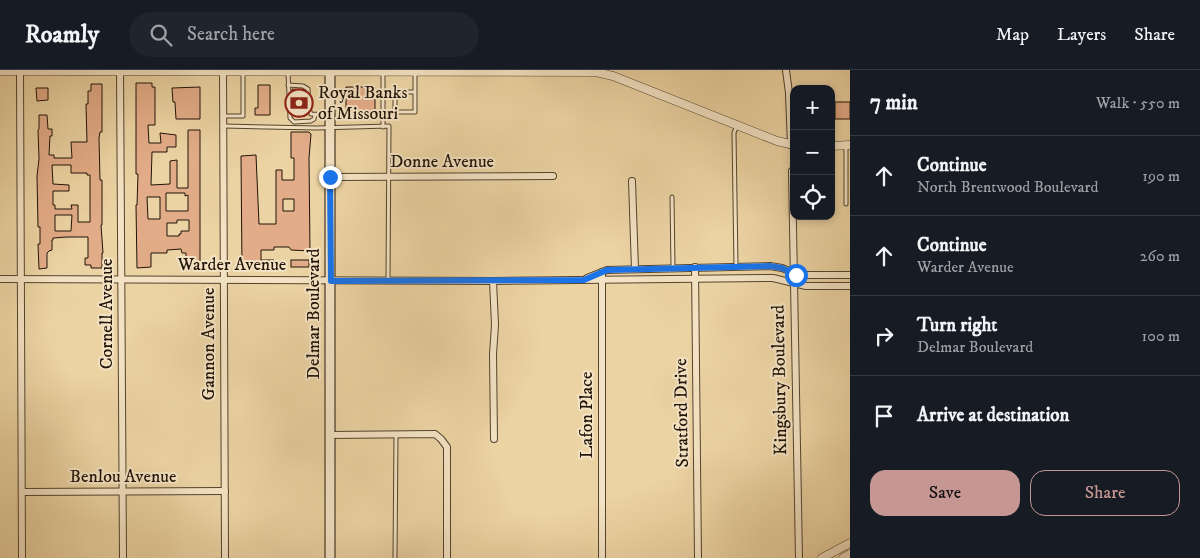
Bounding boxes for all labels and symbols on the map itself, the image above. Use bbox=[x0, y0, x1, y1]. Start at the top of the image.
place label: Royal Banks of Missouri bbox=[318, 82, 407, 125]
bank icon: Royal Banks of Missouri bbox=[284, 88, 314, 118]
street label: Donne Avenue bbox=[390, 151, 494, 173]
route end bbox=[319, 166, 342, 189]
street label: Delmar Boulevard bbox=[303, 249, 325, 379]
street label: Warder Avenue bbox=[177, 254, 286, 276]
street label: Cornell Avenue bbox=[96, 259, 118, 369]
route start bbox=[785, 264, 808, 287]
street label: Gannon Avenue bbox=[198, 288, 220, 400]
street label: Kingsbury Boulevard bbox=[768, 305, 792, 455]
street label: Stratford Drive bbox=[670, 358, 694, 468]
street label: Lafon Place bbox=[576, 372, 598, 458]
street label: Benlou Avenue bbox=[70, 466, 176, 488]

